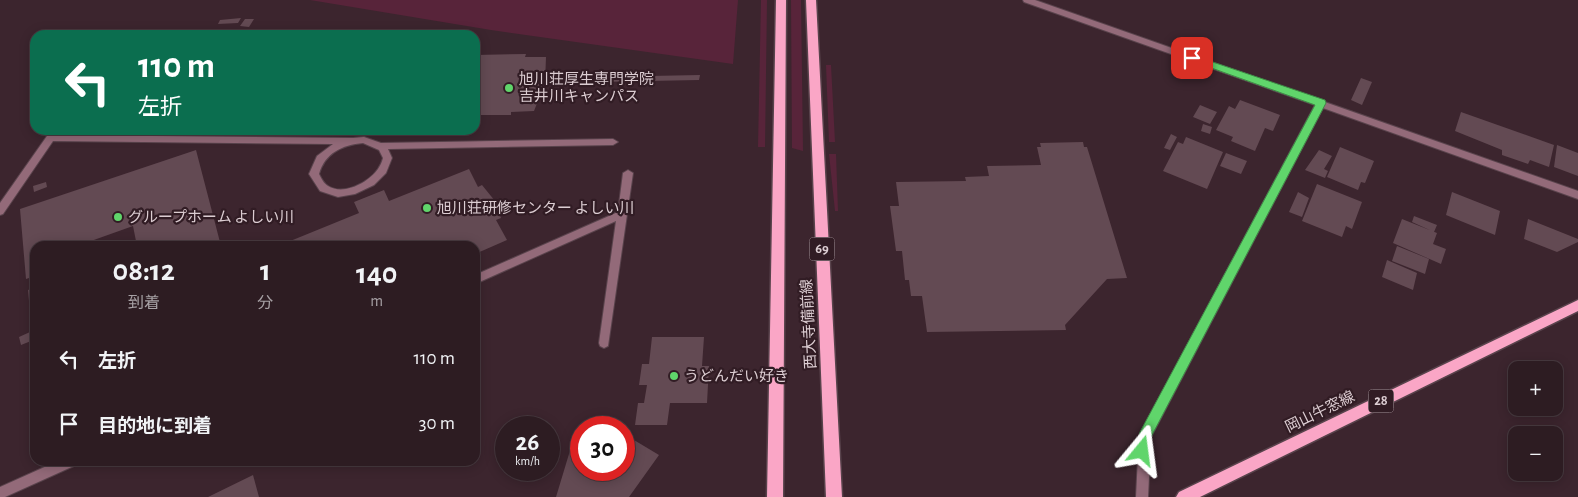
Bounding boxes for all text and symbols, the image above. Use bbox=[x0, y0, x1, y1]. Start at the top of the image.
pin bbox=[1171, 37, 1213, 79]
icon: arrive bbox=[1178, 44, 1206, 72]
text: 110 m bbox=[138, 49, 215, 84]
icon: left bbox=[55, 50, 120, 115]
place label: 旭川荘厚生専門学院 吉井川キャンパス bbox=[519, 71, 654, 104]
marker: 旭川荘厚生専門学院 吉井川キャンパス bbox=[503, 82, 515, 94]
text: 左折 bbox=[138, 96, 182, 118]
place label: 旭川荘研修センター よしい川 bbox=[437, 200, 634, 216]
marker: 旭川荘研修センター よしい川 bbox=[421, 202, 433, 214]
place label: グループホーム よしい川 bbox=[128, 209, 294, 225]
marker: グループホーム よしい川 bbox=[112, 211, 124, 223]
road number: 69 bbox=[810, 238, 834, 260]
text: 08:12 bbox=[113, 256, 175, 286]
text: 1 bbox=[260, 256, 271, 286]
text: 140 bbox=[356, 259, 397, 289]
street label: 西大寺備前線 bbox=[798, 279, 819, 369]
text: m bbox=[370, 293, 383, 309]
text: 到着 bbox=[128, 295, 160, 311]
text: 分 bbox=[257, 295, 273, 311]
icon: left bbox=[55, 345, 83, 373]
text: 110 m bbox=[414, 349, 455, 368]
text: 左折 bbox=[98, 352, 136, 371]
map controls bbox=[1508, 361, 1563, 481]
button: + bbox=[1508, 361, 1563, 416]
place label: うどんだい好き bbox=[684, 368, 789, 384]
marker: うどんだい好き bbox=[668, 370, 680, 382]
street label: 岡山牛窓線 bbox=[1283, 388, 1357, 435]
road number: 28 bbox=[1368, 390, 1394, 412]
icon: arrive bbox=[55, 410, 83, 438]
text: 30 m bbox=[419, 414, 455, 433]
speed limit sign: 30 bbox=[570, 416, 635, 481]
text: 目的地に到着 bbox=[98, 417, 212, 436]
position arrow bbox=[1115, 424, 1167, 476]
button: − bbox=[1508, 426, 1563, 481]
text: 26 bbox=[516, 430, 539, 455]
text: km/h bbox=[515, 455, 540, 467]

